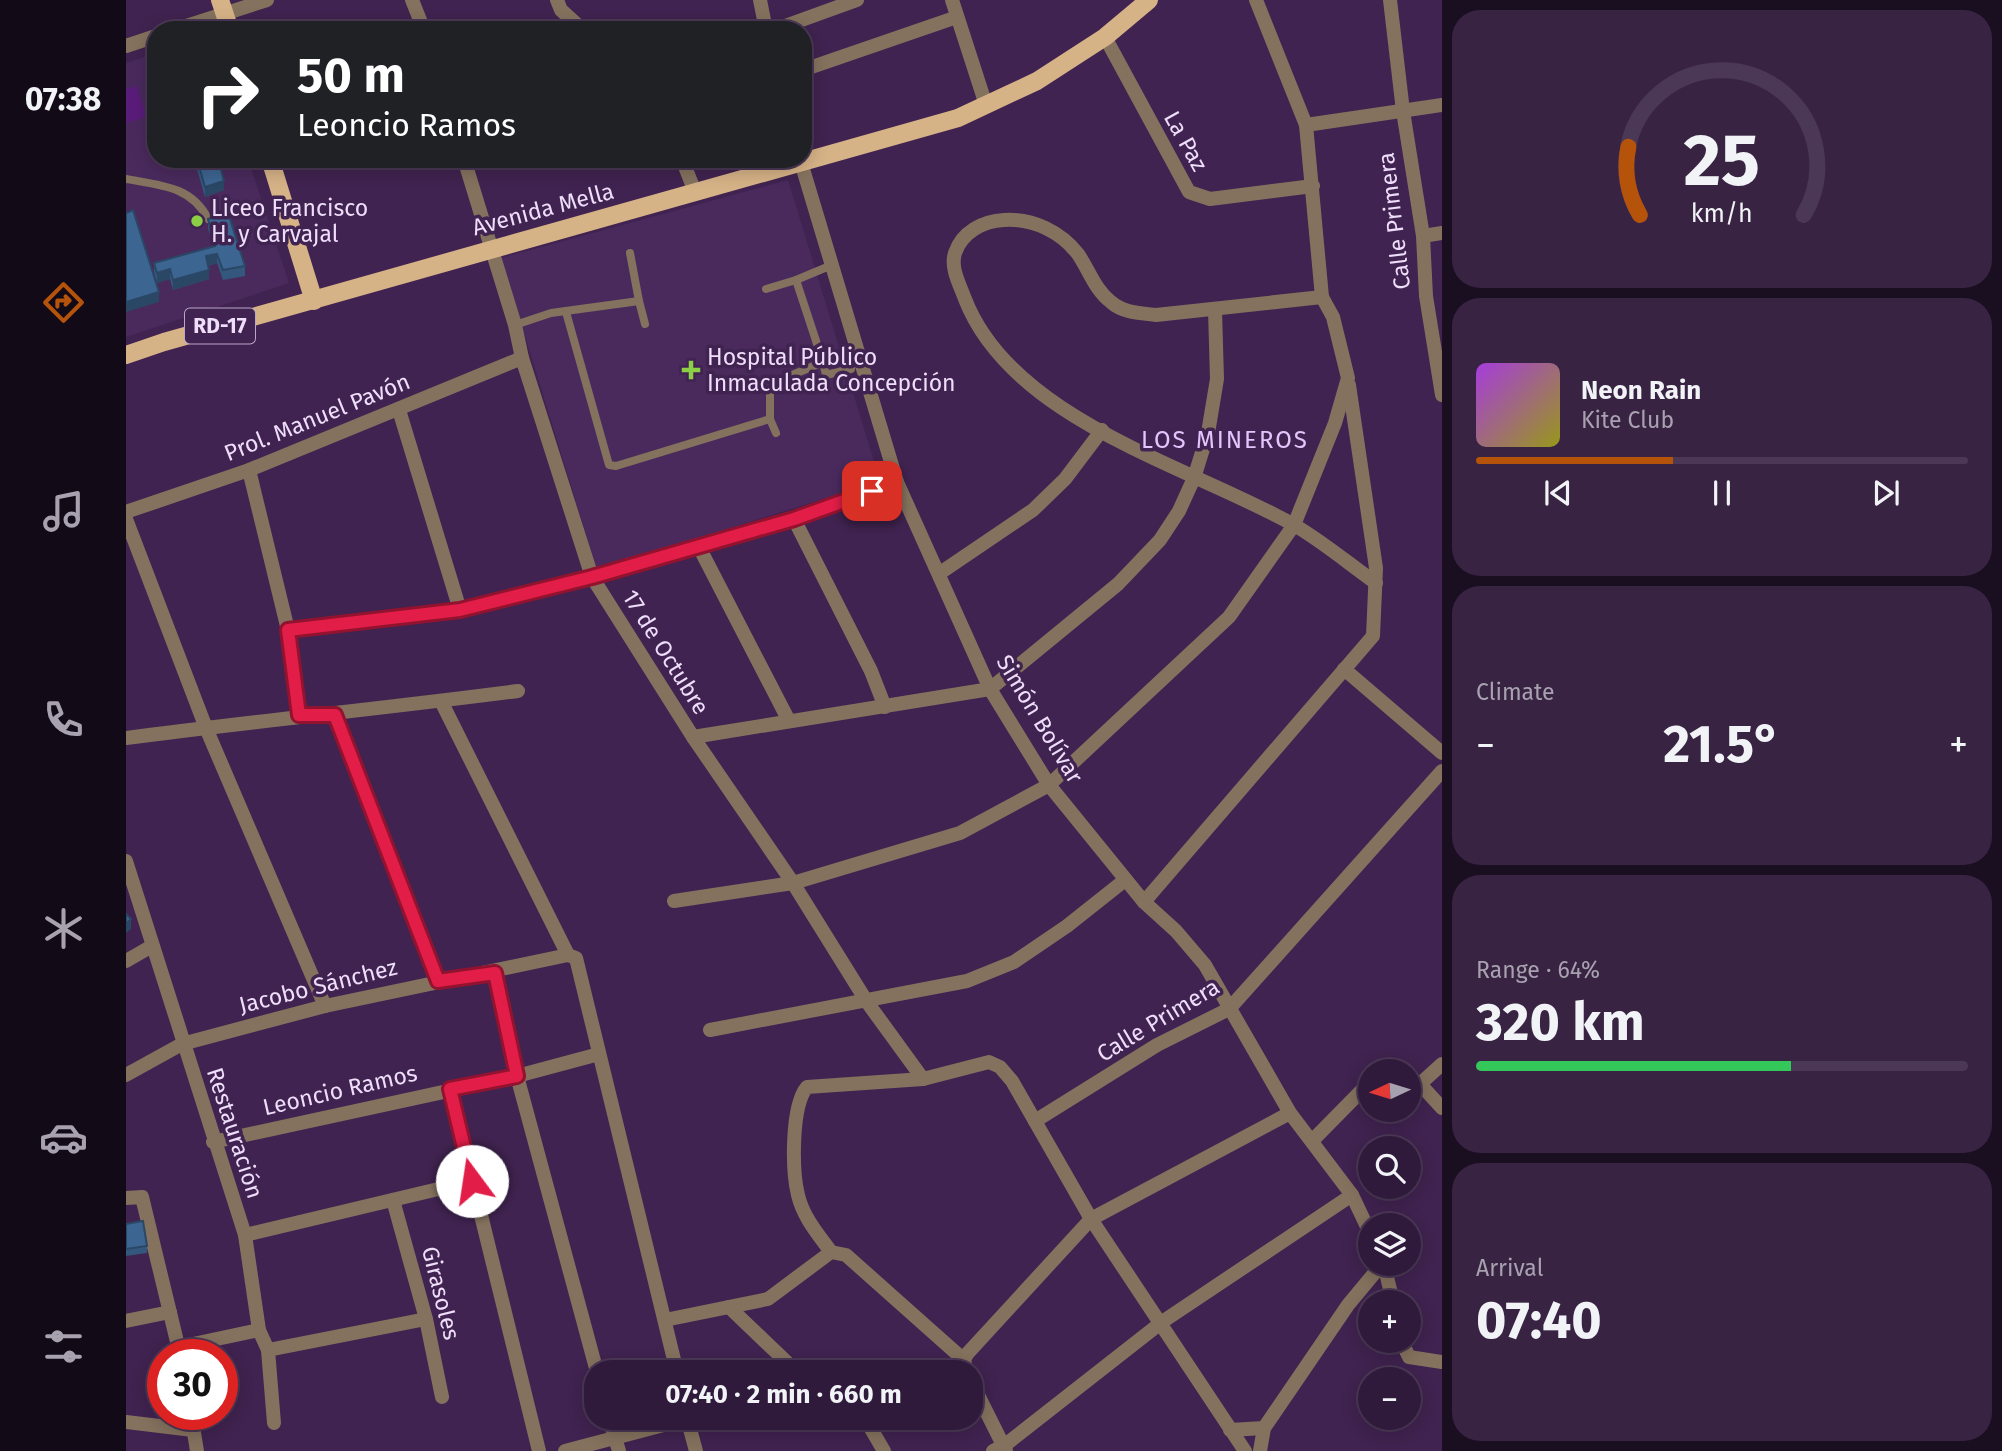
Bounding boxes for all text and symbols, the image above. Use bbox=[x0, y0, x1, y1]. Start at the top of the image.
text: 50 m bbox=[297, 46, 405, 105]
icon: right bbox=[182, 49, 273, 140]
text: 07:38 bbox=[25, 80, 101, 118]
text: Leoncio Ramos bbox=[297, 106, 516, 144]
street label: La Paz bbox=[1158, 106, 1214, 176]
text: 25 bbox=[1684, 117, 1760, 204]
street label: Calle Primera bbox=[1372, 151, 1416, 291]
street label: Avenida Mella bbox=[469, 177, 617, 241]
place label: Liceo Francisco H. y Carvajal bbox=[211, 194, 368, 248]
text: km/h bbox=[1691, 199, 1753, 229]
marker: Liceo Francisco H. y Carvajal bbox=[189, 213, 205, 229]
icon: directions bbox=[39, 278, 88, 327]
road number: RD-17 bbox=[185, 308, 255, 344]
place label: Hospital Público Inmaculada Concepción bbox=[707, 343, 956, 397]
marker: Hospital Público Inmaculada Concepción bbox=[681, 360, 701, 380]
street label: Prol. Manuel Pavón bbox=[220, 367, 414, 467]
text: Neon Rain bbox=[1581, 375, 1701, 406]
text: Kite Club bbox=[1581, 406, 1674, 434]
district label: LOS MINEROS bbox=[1141, 426, 1309, 454]
pin bbox=[842, 461, 902, 521]
icon: arrive bbox=[853, 472, 891, 510]
icon: previous bbox=[1539, 474, 1577, 512]
icon: pause bbox=[1703, 474, 1741, 512]
icon: next bbox=[1867, 474, 1905, 512]
icon: music bbox=[39, 487, 88, 536]
street label: 17 de Octubre bbox=[617, 585, 715, 719]
street label: Simón Bolívar bbox=[991, 650, 1089, 788]
text: Climate bbox=[1476, 678, 1555, 706]
icon: phone bbox=[39, 695, 88, 744]
text: 21.5° bbox=[1663, 713, 1781, 776]
text: − bbox=[1476, 722, 1495, 768]
text: + bbox=[1949, 722, 1968, 768]
icon: climate bbox=[39, 904, 88, 953]
street label: Jacobo Sánchez bbox=[236, 953, 400, 1019]
text: Range · 64% bbox=[1476, 956, 1600, 984]
street label: Calle Primera bbox=[1092, 972, 1224, 1068]
text: 320 km bbox=[1476, 991, 1645, 1054]
street label: Leoncio Ramos bbox=[260, 1059, 420, 1121]
north arrow bbox=[1358, 1059, 1421, 1122]
map controls bbox=[1358, 1059, 1421, 1430]
street label: Restauración bbox=[201, 1064, 269, 1202]
icon: car bbox=[39, 1113, 88, 1162]
button: search bbox=[1358, 1136, 1421, 1199]
position arrow bbox=[435, 1144, 509, 1218]
button: layers bbox=[1358, 1213, 1421, 1276]
street label: Girasoles bbox=[416, 1243, 466, 1343]
text: Arrival bbox=[1476, 1254, 1543, 1282]
text: 07:40 bbox=[1476, 1289, 1602, 1352]
button: + bbox=[1358, 1290, 1421, 1353]
icon: filters bbox=[39, 1322, 88, 1371]
speed limit sign: 30 bbox=[147, 1339, 238, 1430]
button: − bbox=[1358, 1367, 1421, 1430]
text: 07:40 · 2 min · 660 m bbox=[665, 1379, 902, 1410]

